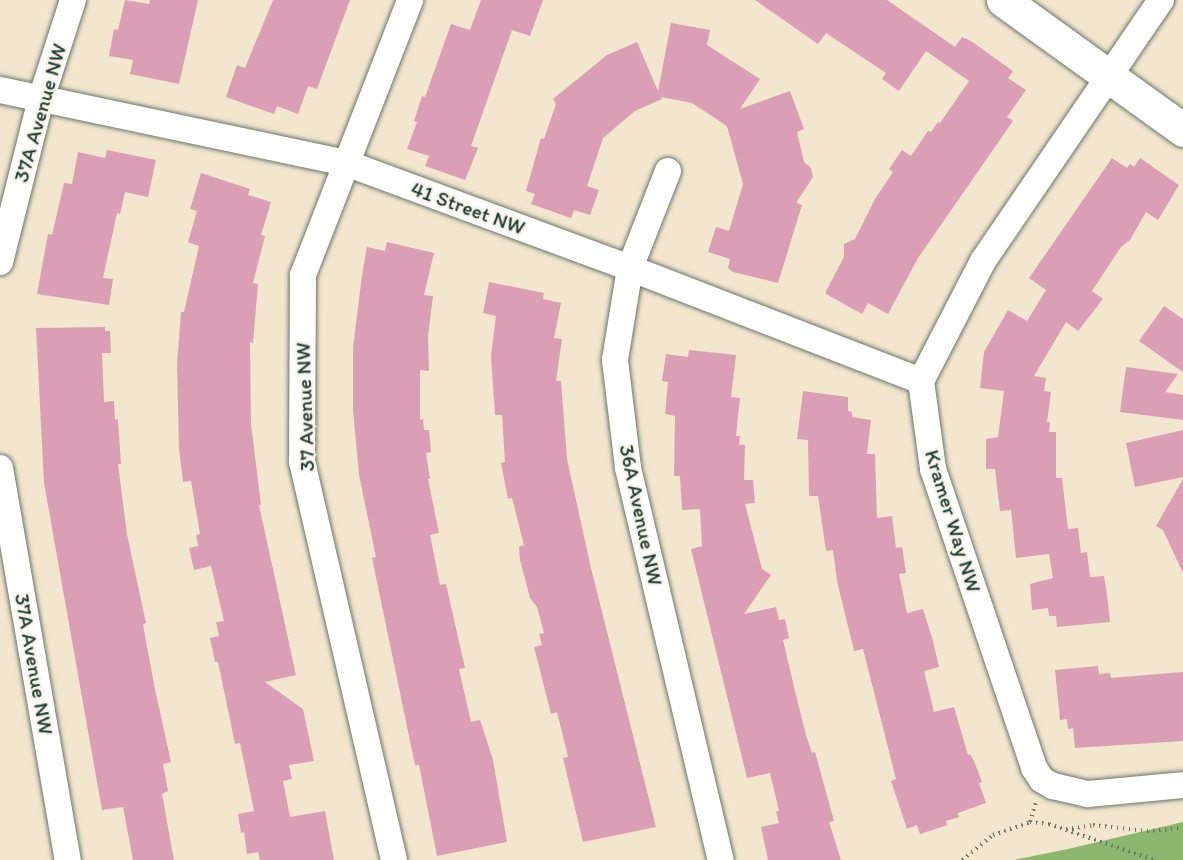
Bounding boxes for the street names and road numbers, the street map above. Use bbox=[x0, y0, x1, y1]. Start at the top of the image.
street label: 37A Avenue NW bbox=[8, 41, 72, 185]
street label: 41 Street NW bbox=[408, 176, 528, 240]
street label: 37 Avenue NW bbox=[290, 342, 320, 472]
street label: 36A Avenue NW bbox=[614, 442, 668, 588]
street label: Kramer Way NW bbox=[919, 447, 987, 595]
street label: 37A Avenue NW bbox=[9, 592, 59, 736]

